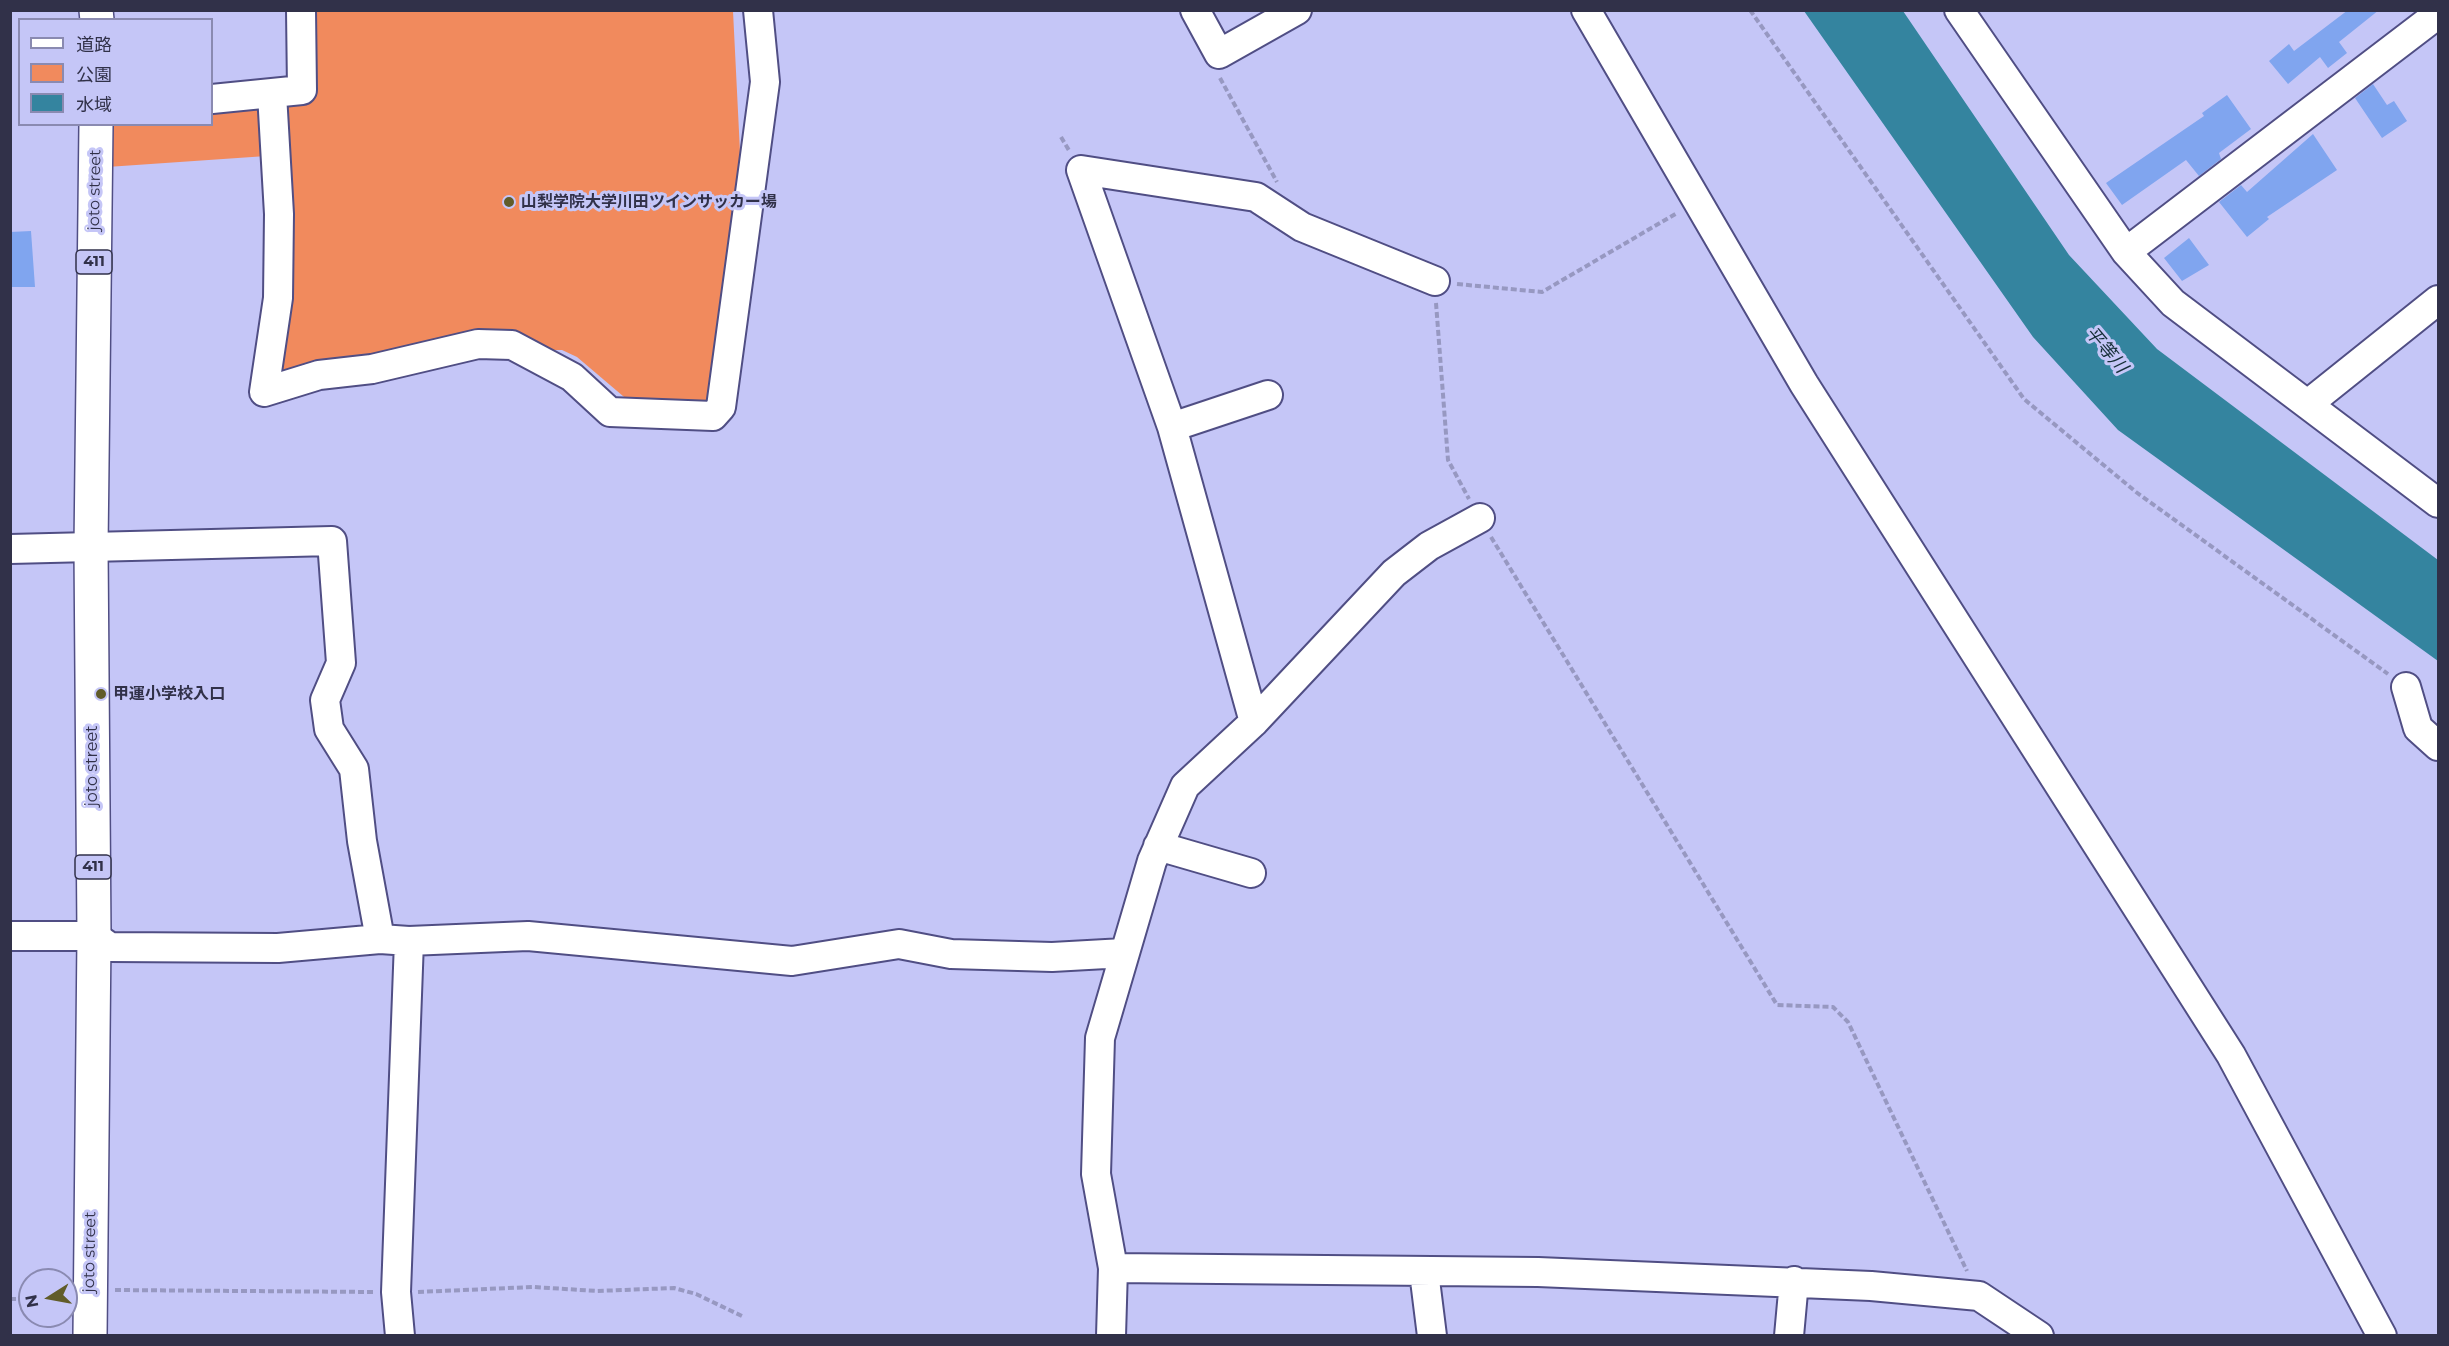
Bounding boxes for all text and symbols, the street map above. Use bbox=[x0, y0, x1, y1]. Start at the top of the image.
legend bbox=[18, 18, 213, 126]
text: 道路 bbox=[76, 34, 112, 56]
text: 公園 bbox=[76, 64, 112, 86]
text: 水域 bbox=[76, 94, 112, 116]
street label: joto street bbox=[85, 149, 105, 231]
place label: 山梨学院大学川田ツインサッカー場 bbox=[521, 192, 777, 212]
marker: 山梨学院大学川田ツインサッカー場 bbox=[502, 195, 516, 209]
road number: 411 bbox=[76, 250, 112, 274]
water label: 平等川 bbox=[2080, 322, 2132, 378]
place label: 甲運小学校入口 bbox=[113, 684, 225, 704]
marker: 甲運小学校入口 bbox=[94, 687, 108, 701]
street label: joto street bbox=[82, 725, 102, 807]
road number: 411 bbox=[75, 855, 111, 879]
street label: joto street bbox=[80, 1211, 100, 1293]
north arrow bbox=[18, 1268, 78, 1328]
text: N bbox=[21, 1293, 42, 1309]

